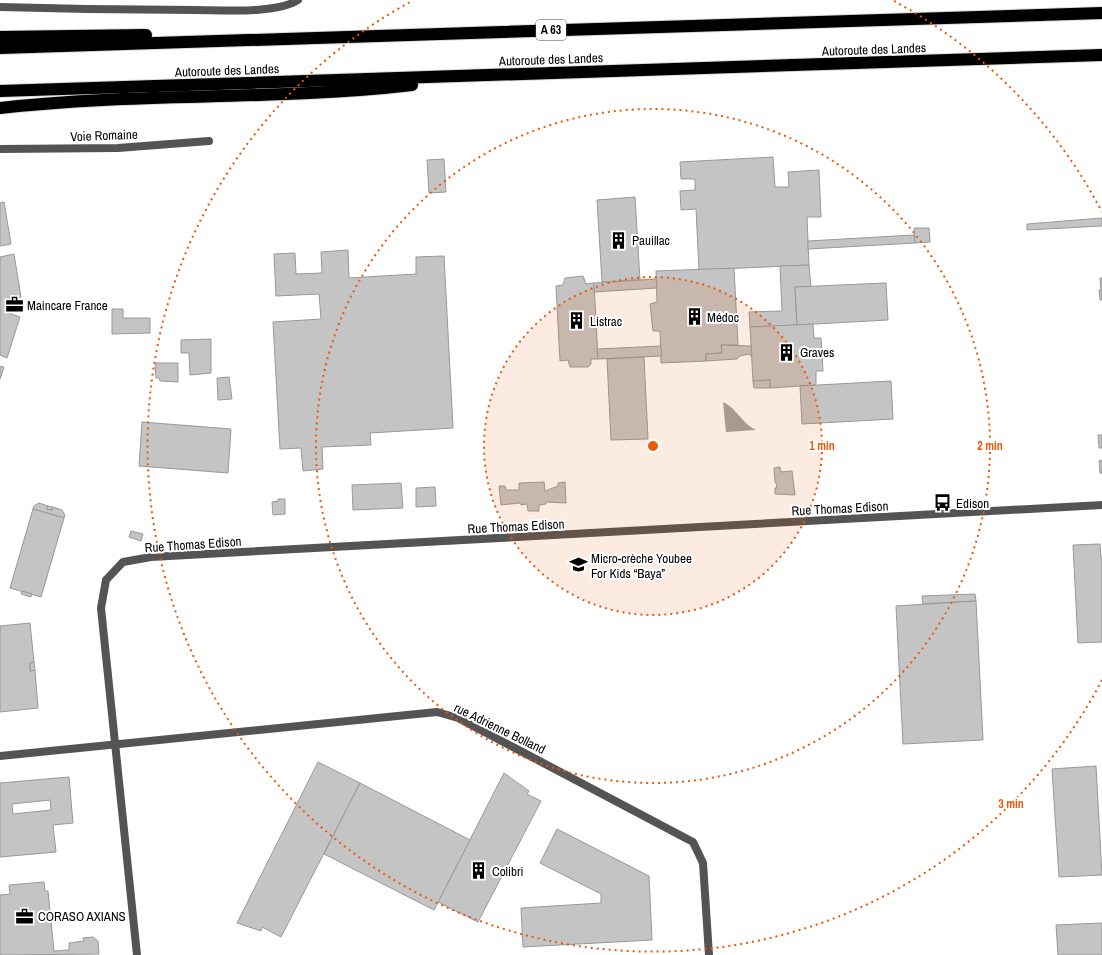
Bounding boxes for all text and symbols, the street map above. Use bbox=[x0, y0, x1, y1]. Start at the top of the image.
road number: A 63 bbox=[536, 20, 566, 40]
street label: Autoroute des Landes bbox=[821, 39, 926, 60]
street label: Autoroute des Landes bbox=[498, 49, 603, 70]
street label: Autoroute des Landes bbox=[174, 60, 279, 81]
street label: Voie Romaine bbox=[70, 126, 138, 145]
building icon: Pauillac bbox=[609, 230, 629, 250]
place label: Pauillac bbox=[632, 232, 670, 249]
office icon: Maincare France bbox=[4, 295, 24, 315]
place label: Maincare France bbox=[27, 297, 108, 314]
building icon: Médoc bbox=[684, 307, 704, 327]
place label: Médoc bbox=[707, 309, 739, 326]
building icon: Listrac bbox=[567, 311, 587, 331]
place label: Listrac bbox=[590, 313, 622, 330]
building icon: Graves bbox=[777, 342, 797, 362]
place label: Graves bbox=[800, 344, 834, 361]
text: 1 min bbox=[809, 438, 835, 454]
text: 2 min bbox=[977, 438, 1003, 454]
centre of rings bbox=[646, 439, 660, 453]
bus stop icon: Edison bbox=[933, 493, 953, 513]
place label: Edison bbox=[956, 495, 989, 512]
street label: Rue Thomas Edison bbox=[791, 497, 889, 520]
street label: Rue Thomas Edison bbox=[467, 515, 565, 538]
street label: Rue Thomas Edison bbox=[144, 533, 242, 556]
place label: Micro-crèche Youbee For Kids “Baya” bbox=[591, 550, 692, 582]
school or university icon: Micro-crèche Youbee For Kids “Baya” bbox=[568, 555, 588, 575]
street label: rue Adrienne Bolland bbox=[451, 699, 548, 758]
text: 3 min bbox=[998, 796, 1024, 812]
building icon: Colibri bbox=[469, 861, 489, 881]
place label: Colibri bbox=[492, 863, 523, 880]
office icon: CORASO AXIANS bbox=[15, 906, 35, 926]
place label: CORASO AXIANS bbox=[38, 908, 126, 925]

